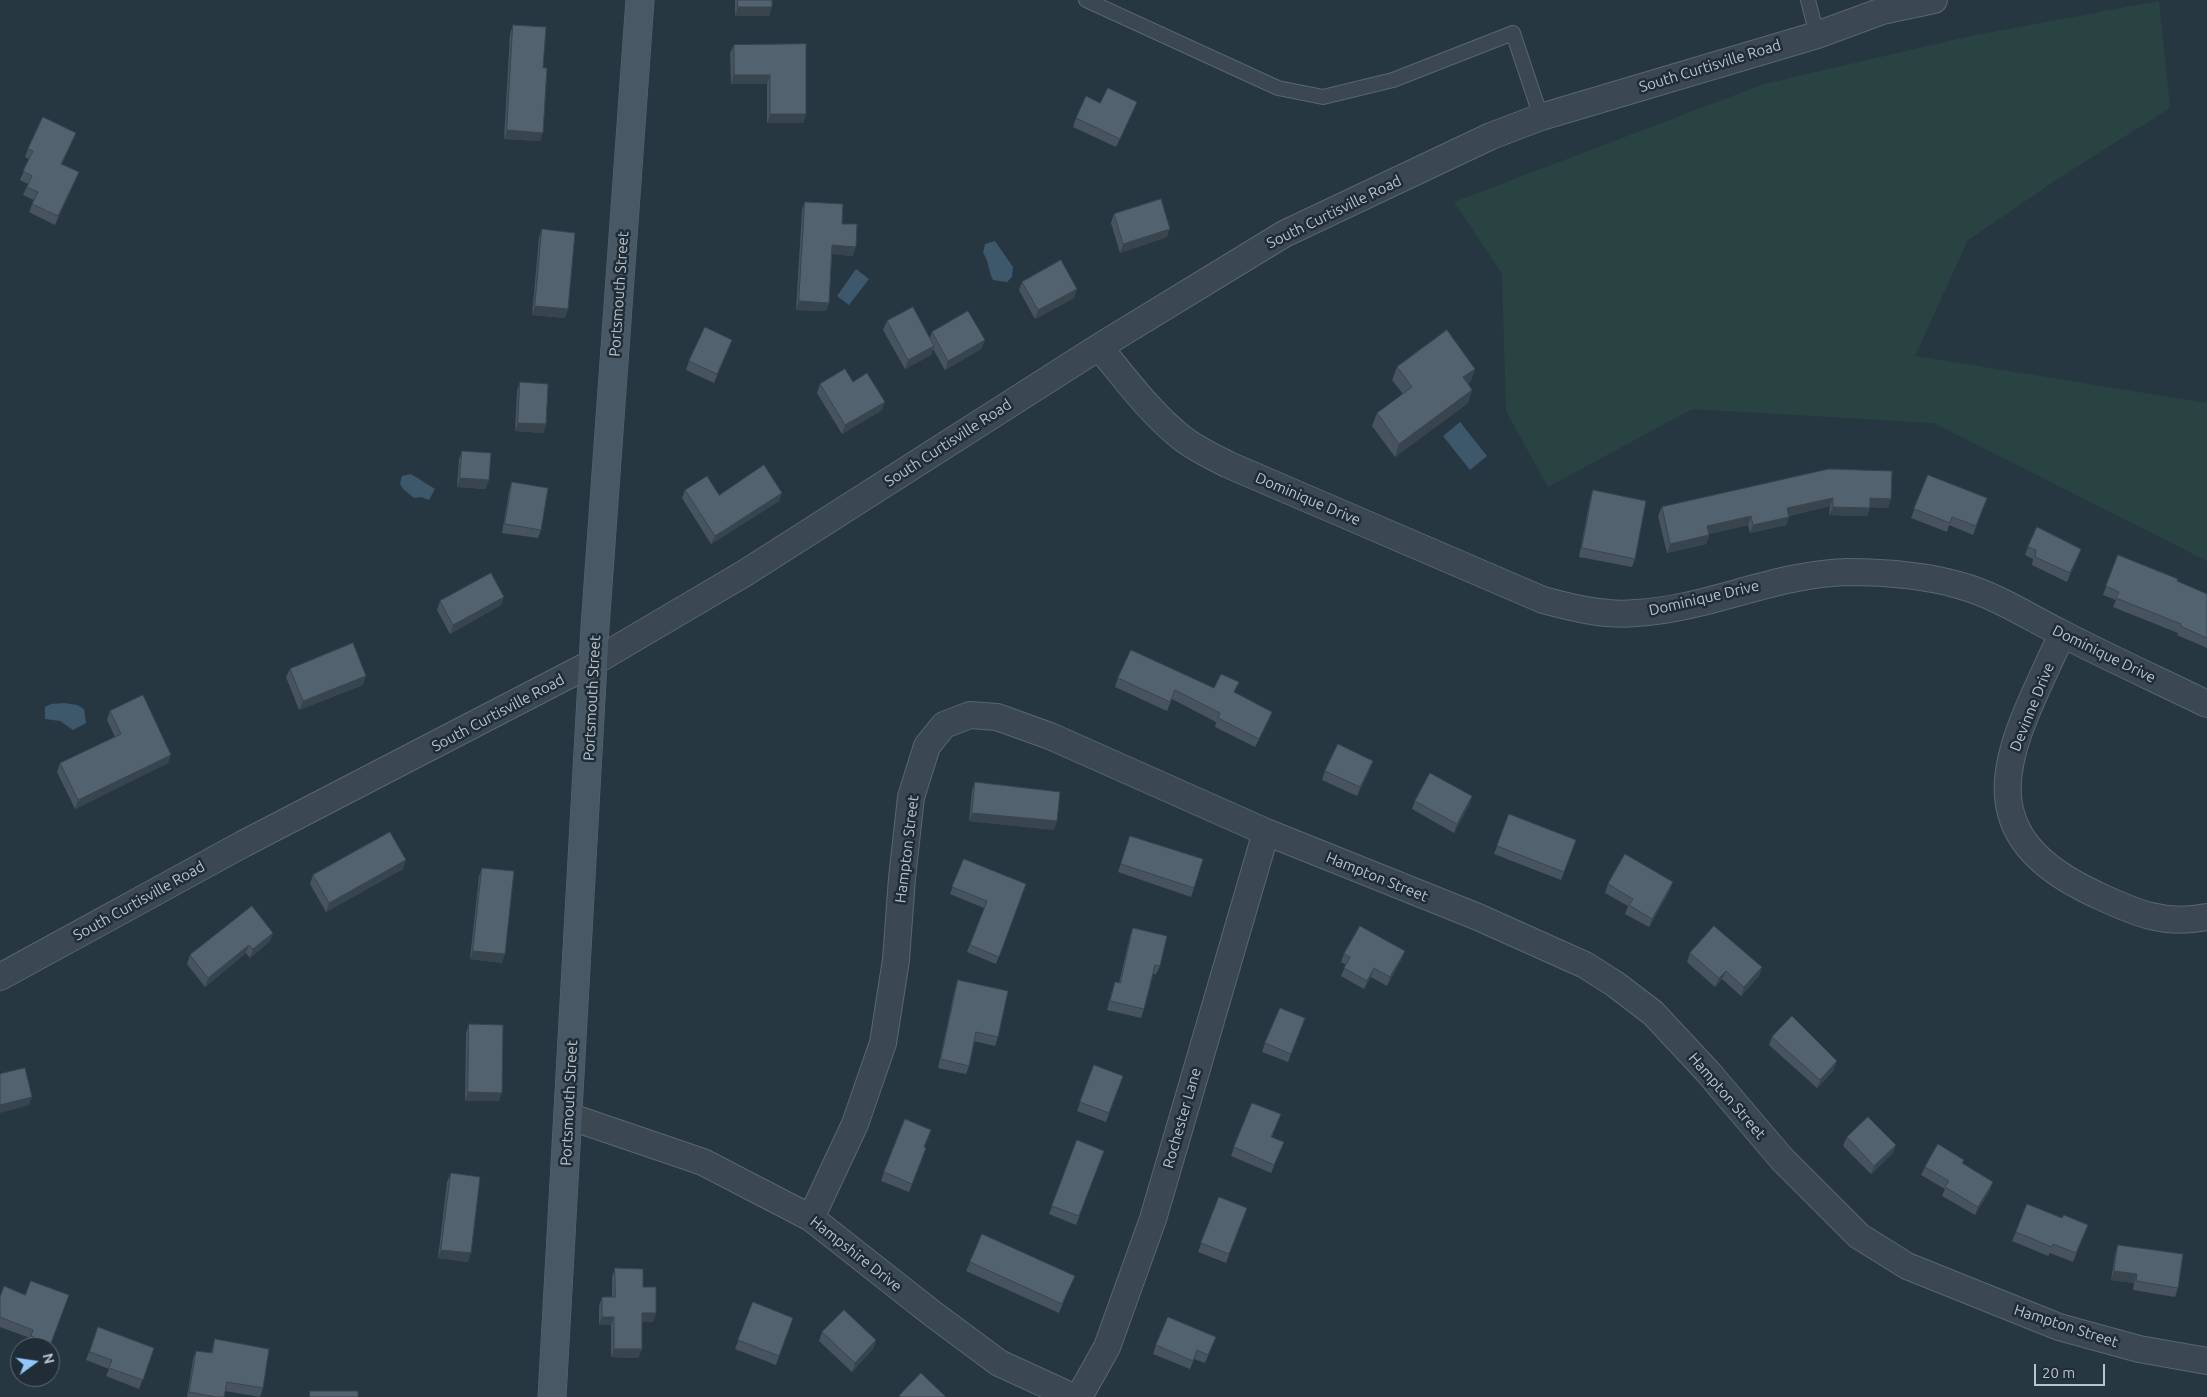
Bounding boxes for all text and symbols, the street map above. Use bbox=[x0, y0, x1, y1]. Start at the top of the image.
street label: South Curtisville Road bbox=[1637, 36, 1783, 96]
street label: South Curtisville Road bbox=[1264, 172, 1404, 252]
street label: Portsmouth Street bbox=[606, 231, 632, 357]
street label: South Curtisville Road bbox=[881, 395, 1015, 491]
street label: Dominique Drive bbox=[1253, 469, 1363, 529]
street label: Dominique Drive bbox=[1647, 577, 1761, 619]
street label: Dominique Drive bbox=[2049, 621, 2159, 687]
street label: Portsmouth Street bbox=[580, 635, 604, 761]
street label: Devinne Drive bbox=[2006, 660, 2058, 754]
street label: South Curtisville Road bbox=[429, 670, 567, 756]
street label: Hampton Street bbox=[891, 794, 923, 904]
street label: Hampton Street bbox=[1323, 848, 1431, 906]
street label: South Curtisville Road bbox=[70, 857, 208, 945]
street label: Portsmouth Street bbox=[557, 1040, 581, 1166]
street label: Hampton Street bbox=[1685, 1049, 1769, 1143]
street label: Rochester Lane bbox=[1159, 1066, 1205, 1170]
street label: Hampshire Drive bbox=[807, 1213, 905, 1295]
street label: Hampton Street bbox=[2012, 1301, 2120, 1351]
north arrow bbox=[10, 1337, 60, 1387]
text: N bbox=[40, 1352, 58, 1366]
scale bar bbox=[2037, 1354, 2108, 1386]
text: 20 m bbox=[2042, 1364, 2075, 1381]

